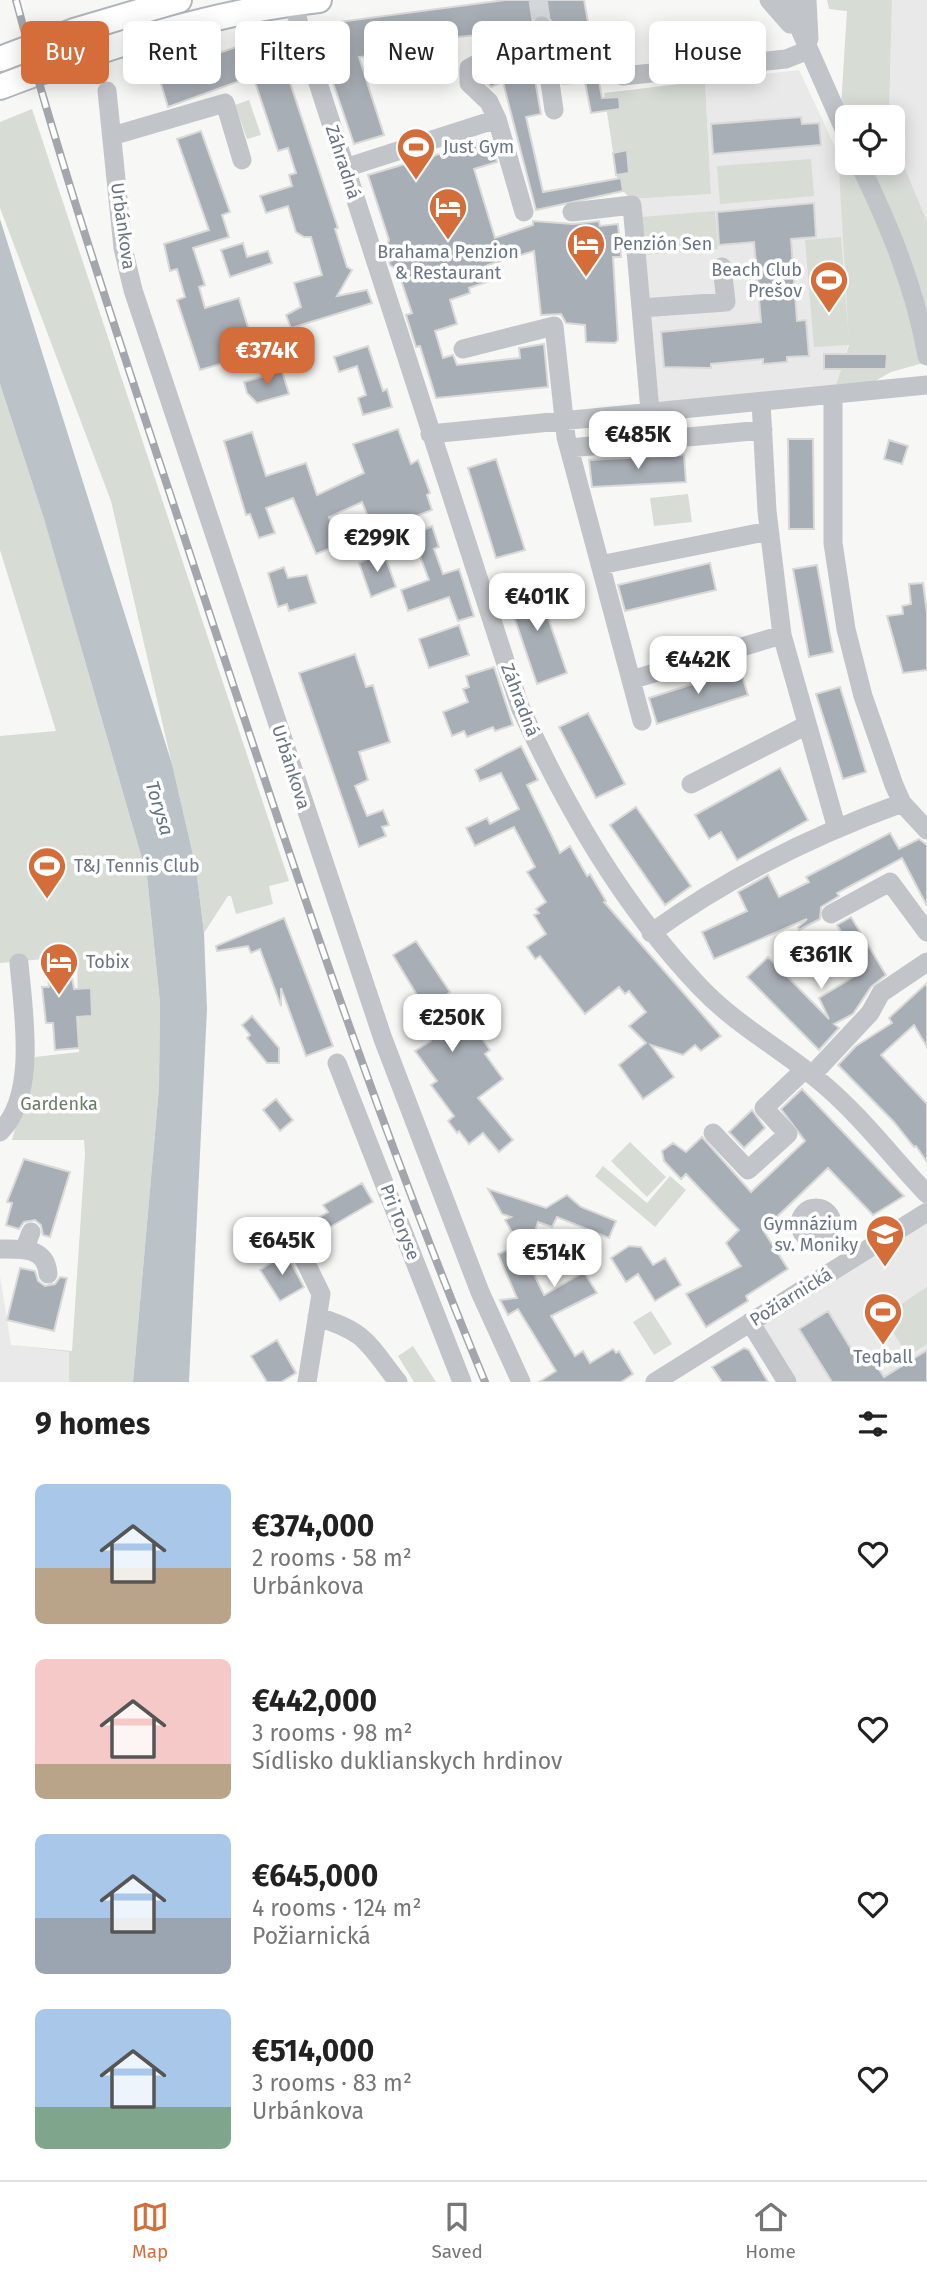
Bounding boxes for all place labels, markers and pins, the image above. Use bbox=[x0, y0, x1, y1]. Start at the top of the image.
sports icon: Just Gym bbox=[395, 126, 437, 181]
place label: Just Gym bbox=[443, 136, 514, 158]
hotel icon: Brahama Penzion & Restaurant bbox=[427, 186, 469, 241]
hotel icon: Penzión Sen bbox=[565, 223, 607, 278]
place label: Penzión Sen bbox=[613, 233, 712, 255]
place label: Brahama Penzion & Restaurant bbox=[377, 241, 519, 284]
place label: Beach Club Prešov bbox=[711, 259, 802, 302]
sports icon: Beach Club Prešov bbox=[808, 259, 850, 314]
pin: €374K bbox=[218, 328, 316, 387]
pin: €485K bbox=[589, 412, 687, 471]
pin: €299K bbox=[328, 514, 426, 574]
pin: €401K bbox=[488, 574, 586, 633]
pin: €442K bbox=[649, 636, 747, 696]
sports icon: T&J Tennis Club bbox=[26, 845, 68, 900]
place label: T&J Tennis Club bbox=[74, 855, 200, 877]
pin: €361K bbox=[772, 932, 870, 991]
hotel icon: Tobix bbox=[38, 941, 80, 996]
place label: Tobix bbox=[86, 951, 130, 973]
pin: €250K bbox=[403, 995, 501, 1054]
place label: Gymnázium sv. Moniky bbox=[763, 1213, 858, 1256]
school or university icon: Gymnázium sv. Moniky bbox=[864, 1213, 906, 1268]
pin: €645K bbox=[233, 1218, 331, 1277]
pin: €514K bbox=[505, 1230, 603, 1289]
sports icon: Teqball bbox=[862, 1291, 904, 1346]
place label: Teqball bbox=[853, 1346, 913, 1368]

